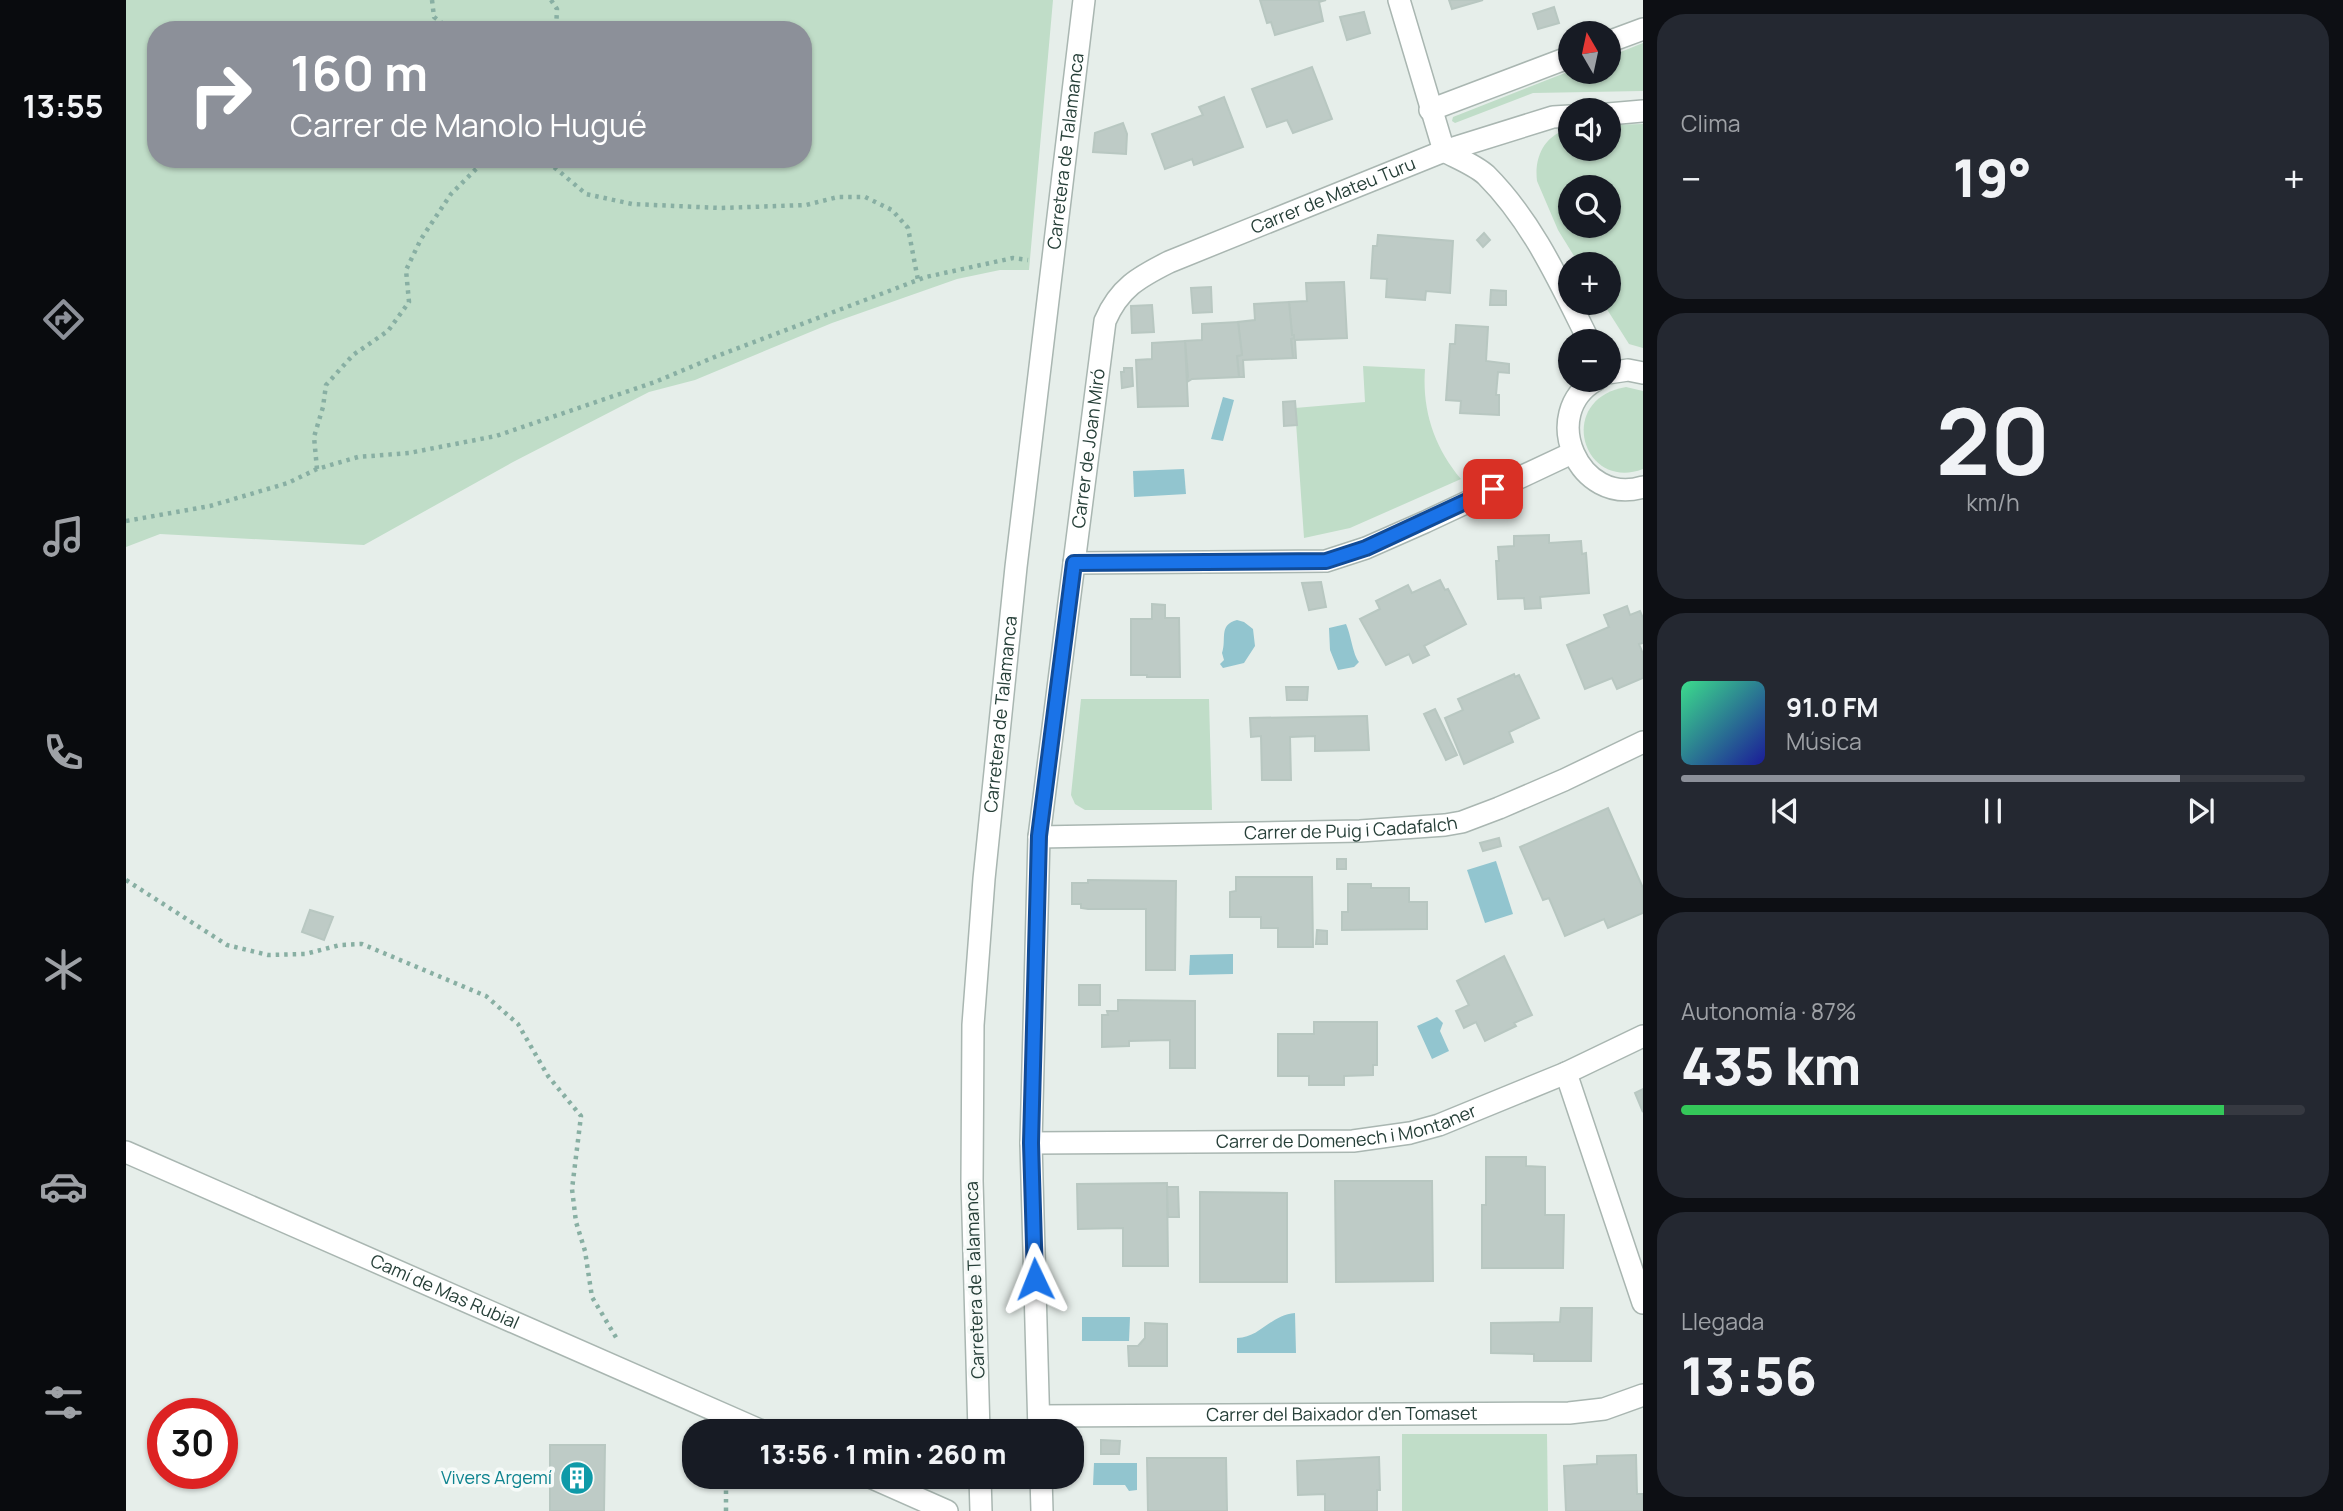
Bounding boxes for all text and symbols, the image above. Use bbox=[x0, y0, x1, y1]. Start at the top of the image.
north arrow bbox=[1558, 21, 1620, 84]
map controls bbox=[1558, 21, 1621, 392]
text: 160 m bbox=[290, 39, 428, 106]
icon: right bbox=[175, 49, 266, 140]
street label: Carretera de Talamanca bbox=[1041, 51, 1089, 251]
text: 13:55 bbox=[22, 84, 104, 128]
button: sound bbox=[1558, 98, 1621, 161]
text: Carrer de Manolo Hugué bbox=[290, 103, 647, 147]
text: Clima bbox=[1681, 107, 1740, 139]
text: 19° bbox=[1953, 142, 2032, 213]
street label: Carrer de Mateu Turu bbox=[1247, 151, 1419, 239]
text: − bbox=[1681, 152, 1702, 204]
text: + bbox=[2283, 152, 2305, 204]
button: search bbox=[1558, 175, 1621, 238]
button: + bbox=[1558, 252, 1621, 315]
icon: directions bbox=[39, 295, 88, 344]
button: − bbox=[1558, 329, 1621, 392]
street label: Carrer de Joan Miró bbox=[1066, 367, 1110, 530]
text: 20 bbox=[1936, 378, 2050, 502]
pin bbox=[1463, 459, 1523, 519]
icon: arrive bbox=[1474, 470, 1512, 508]
text: km/h bbox=[1966, 486, 2020, 518]
icon: music bbox=[39, 512, 88, 561]
street label: Carretera de Talamanca bbox=[978, 615, 1022, 814]
text: 91.0 FM bbox=[1786, 689, 1879, 725]
text: Música bbox=[1786, 725, 1862, 757]
icon: phone bbox=[39, 728, 88, 777]
icon: previous bbox=[1766, 792, 1804, 830]
icon: pause bbox=[1974, 792, 2012, 830]
icon: next bbox=[2182, 792, 2220, 830]
street label: Carrer de Puig i Cadafalch bbox=[1244, 810, 1459, 844]
icon: climate bbox=[39, 945, 88, 994]
text: Autonomía · 87% bbox=[1681, 995, 1856, 1027]
text: 435 km bbox=[1681, 1030, 1861, 1101]
street label: Carrer de Domenech i Montaner bbox=[1216, 1098, 1480, 1153]
icon: car bbox=[39, 1162, 88, 1211]
street label: Carretera de Talamanca bbox=[959, 1181, 989, 1379]
position arrow bbox=[998, 1242, 1072, 1316]
street label: Camí de Mas Rubial bbox=[367, 1248, 523, 1334]
text: Llegada bbox=[1681, 1305, 1764, 1337]
text: 13:56 bbox=[1681, 1340, 1817, 1411]
icon: filters bbox=[39, 1378, 88, 1427]
speed limit sign: 30 bbox=[147, 1398, 238, 1489]
street label: Carrer del Baixador d'en Tomaset bbox=[1206, 1401, 1478, 1426]
text: 13:56 · 1 min · 260 m bbox=[760, 1436, 1006, 1472]
building icon: Vivers Argemí bbox=[558, 1459, 596, 1497]
place label: Vivers Argemí bbox=[441, 1465, 552, 1489]

